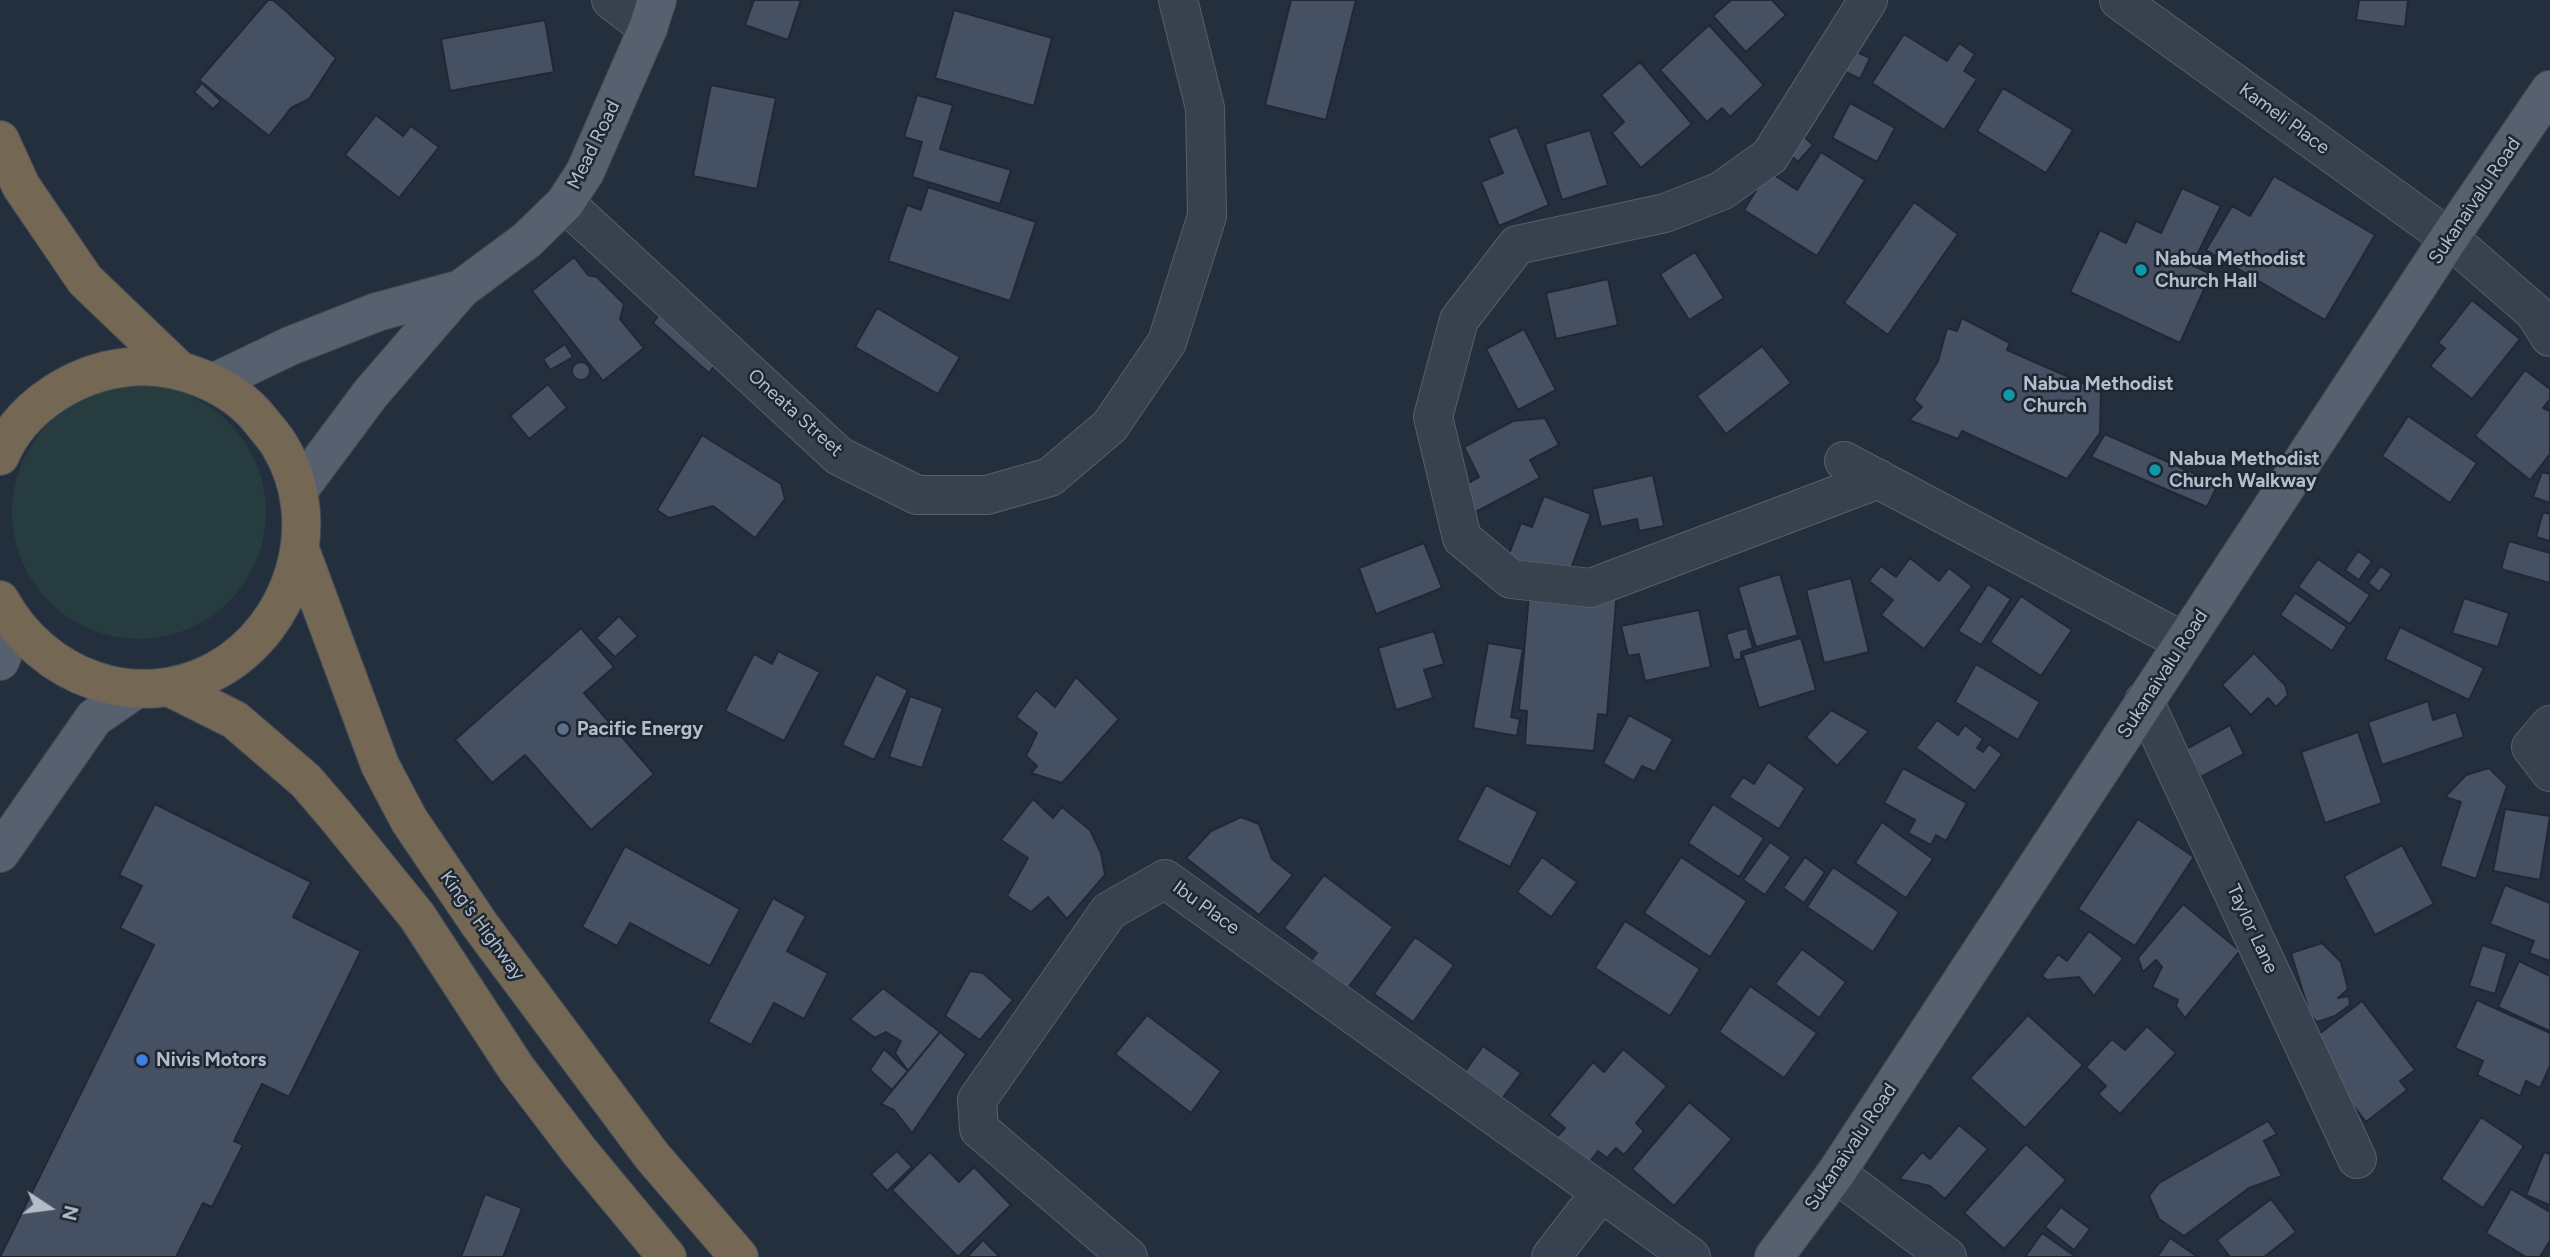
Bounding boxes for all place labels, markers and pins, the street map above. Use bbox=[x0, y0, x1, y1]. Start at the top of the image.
place label: Nabua Methodist Church Hall bbox=[2155, 248, 2306, 292]
marker: Nabua Methodist Church Hall bbox=[2133, 262, 2149, 278]
place label: Nabua Methodist Church bbox=[2023, 373, 2174, 417]
marker: Nabua Methodist Church bbox=[2001, 387, 2017, 403]
place label: Nabua Methodist Church Walkway bbox=[2169, 448, 2320, 492]
marker: Nabua Methodist Church Walkway bbox=[2147, 462, 2163, 478]
place label: Pacific Energy bbox=[577, 718, 703, 740]
marker: Pacific Energy bbox=[555, 721, 571, 737]
place label: Nivis Motors bbox=[156, 1049, 266, 1071]
marker: Nivis Motors bbox=[134, 1052, 150, 1068]

